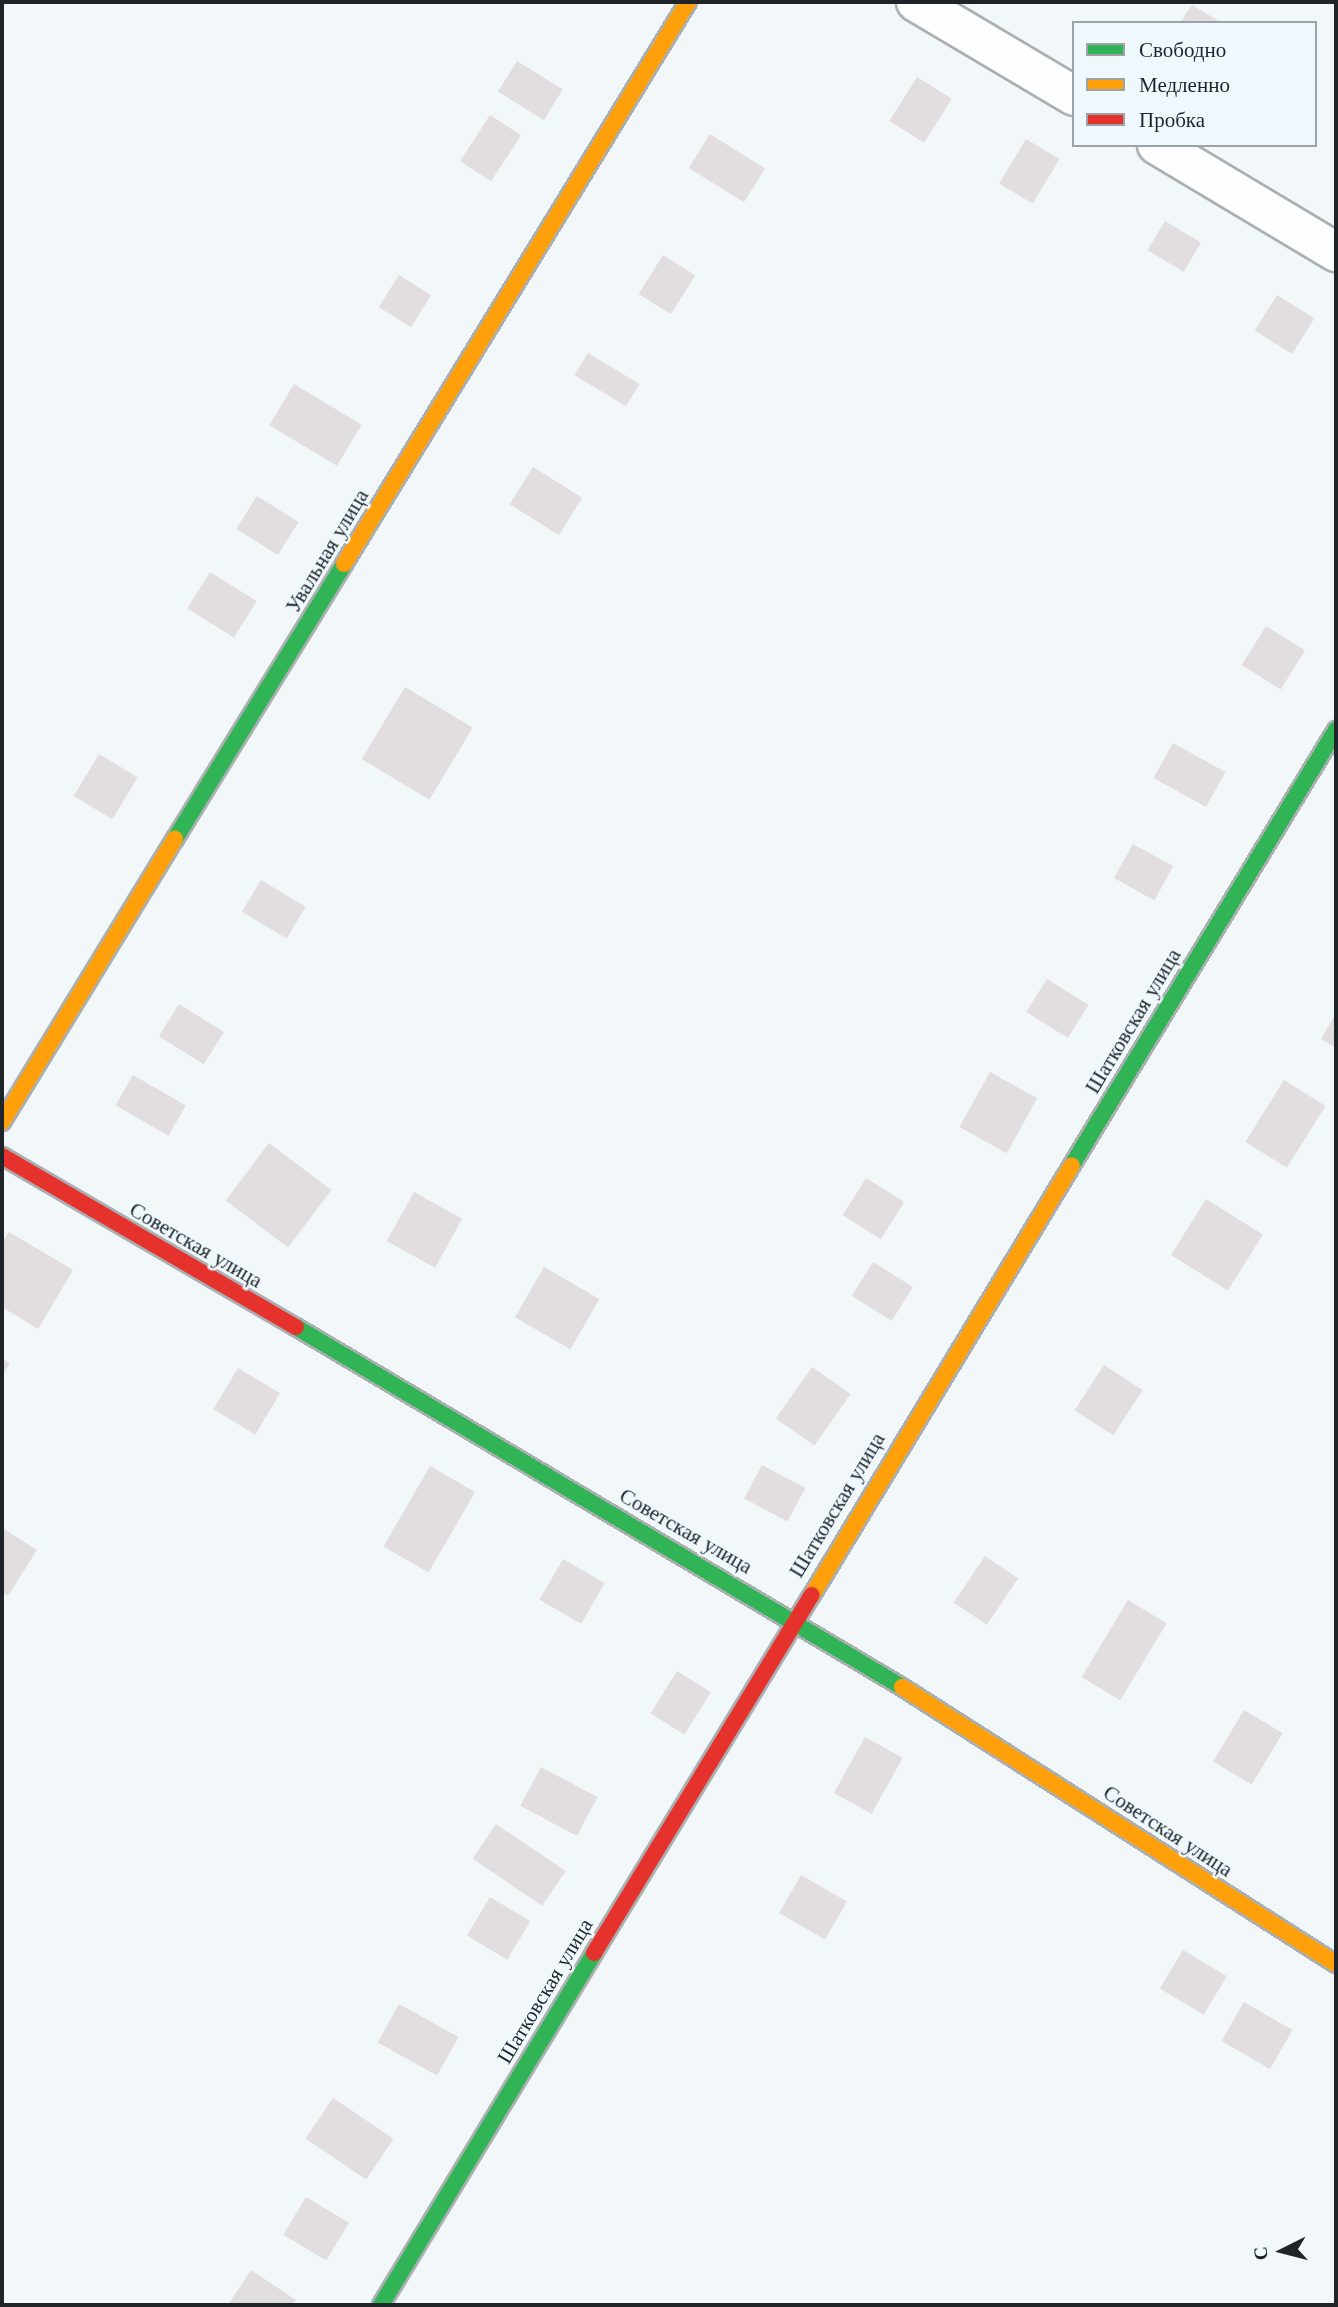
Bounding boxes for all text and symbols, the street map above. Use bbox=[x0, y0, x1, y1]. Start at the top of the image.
legend bbox=[1072, 21, 1317, 147]
text: Свободно bbox=[1139, 37, 1226, 63]
text: Медленно bbox=[1139, 72, 1230, 98]
text: Пробка bbox=[1139, 107, 1205, 133]
street label: Увальная улица bbox=[280, 485, 374, 617]
street label: Шатковская улица bbox=[1080, 944, 1186, 1098]
street label: Советская улица bbox=[125, 1197, 267, 1293]
street label: Шатковская улица bbox=[784, 1428, 890, 1582]
street label: Советская улица bbox=[615, 1483, 757, 1579]
street label: Советская улица bbox=[1099, 1780, 1237, 1882]
street label: Шатковская улица bbox=[492, 1914, 598, 2068]
north arrow bbox=[1247, 2216, 1317, 2286]
text: С bbox=[1248, 2245, 1273, 2261]

